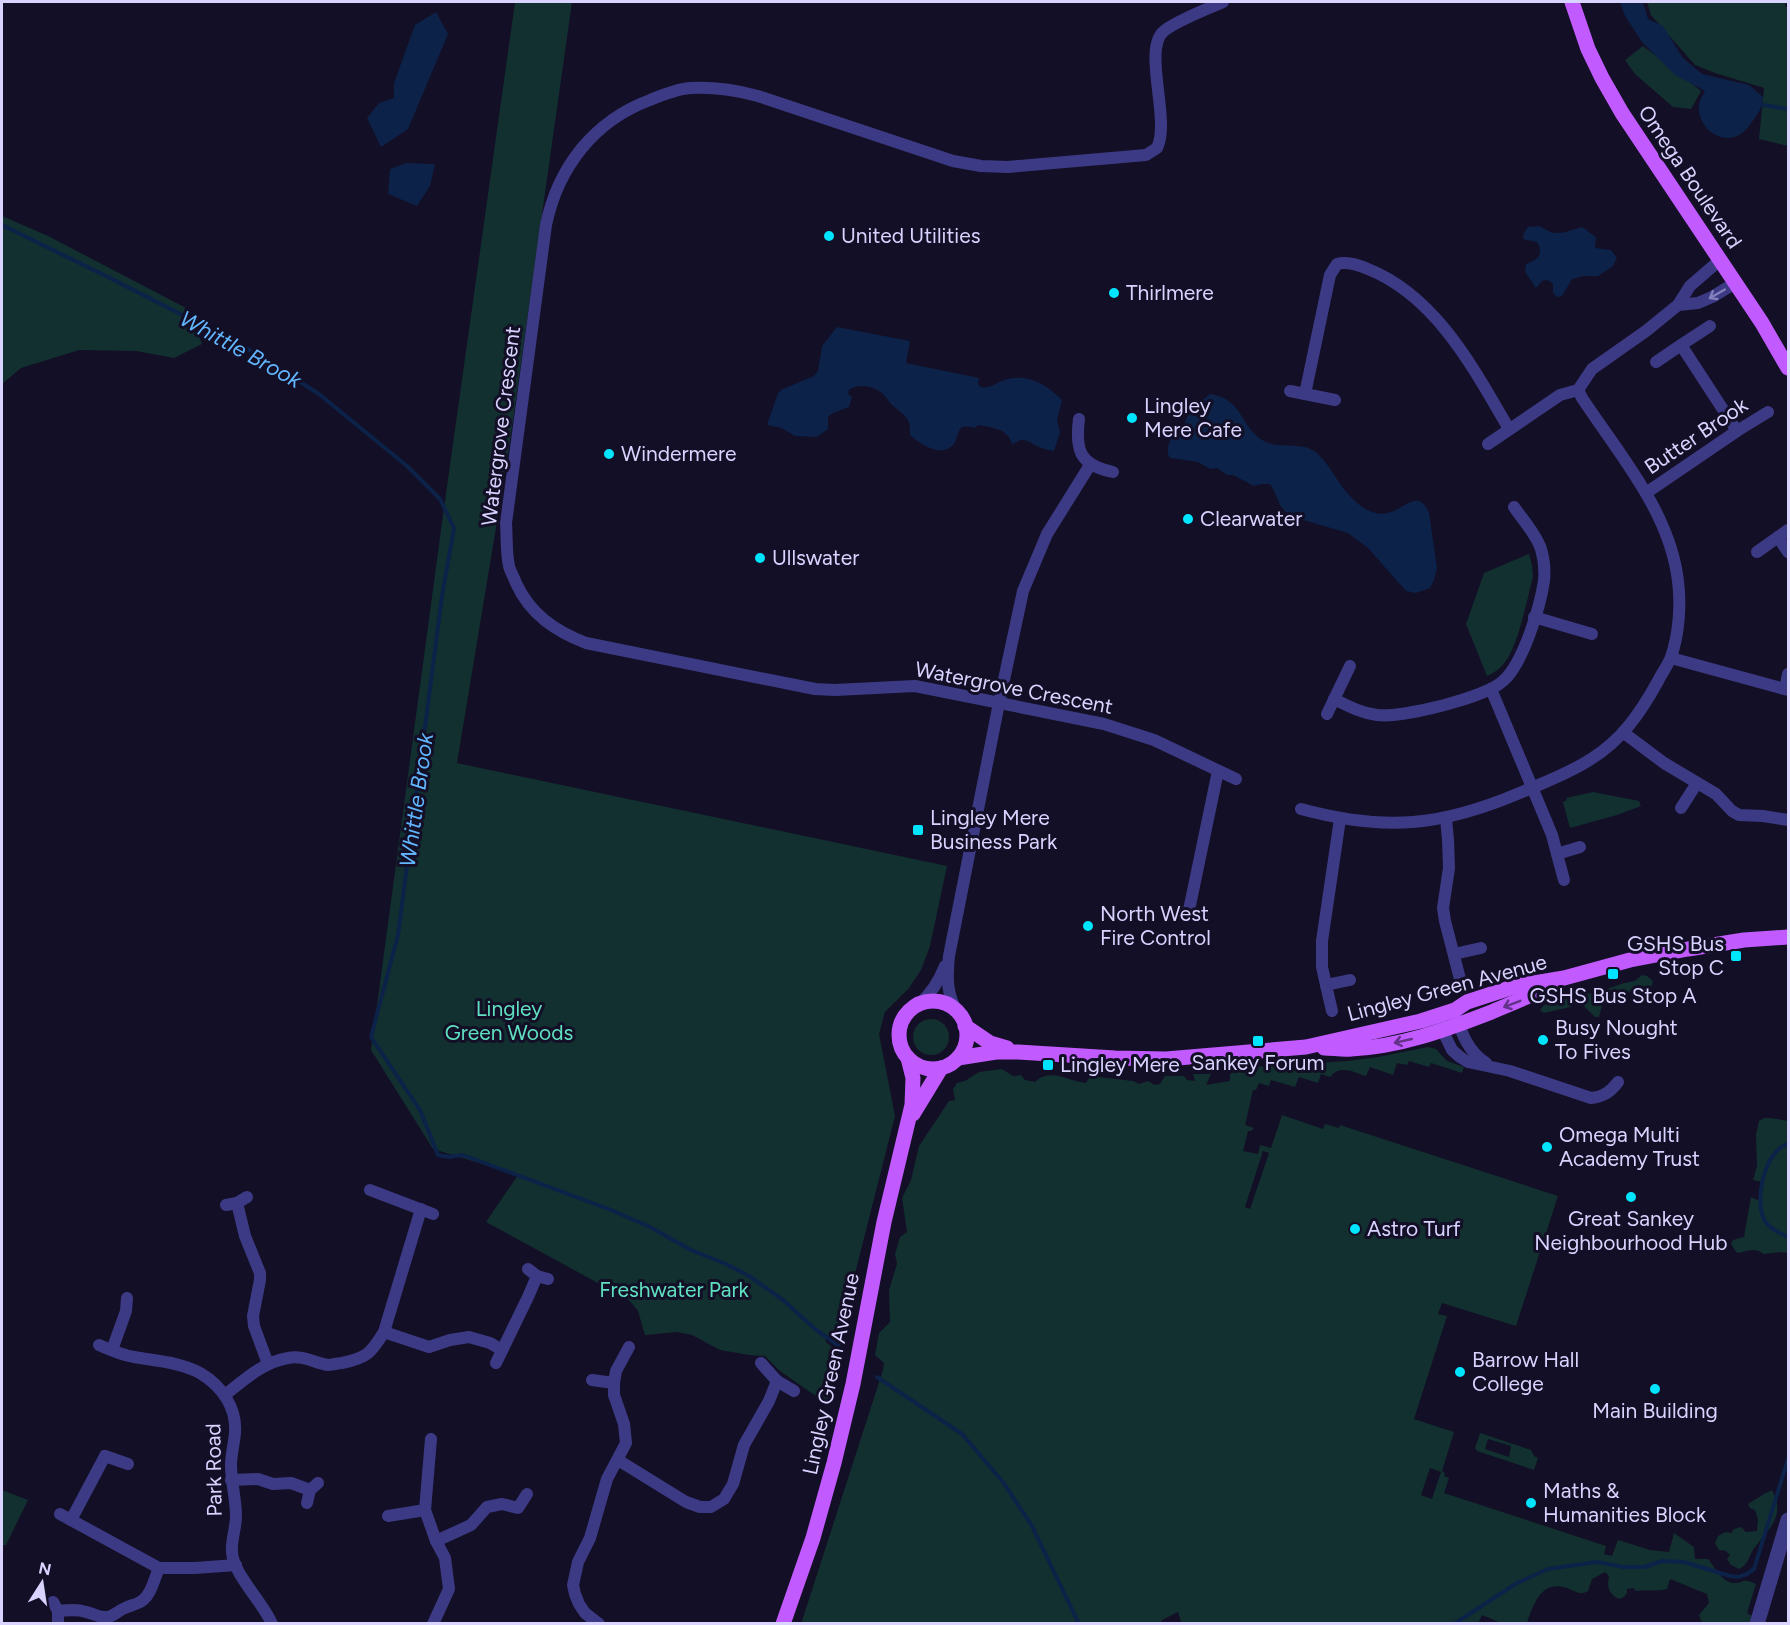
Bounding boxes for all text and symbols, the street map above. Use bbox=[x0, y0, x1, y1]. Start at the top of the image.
street label: Omega Boulevard bbox=[1633, 100, 1748, 253]
place label: United Utilities bbox=[841, 223, 981, 248]
marker: United Utilities bbox=[822, 229, 836, 243]
place label: Thirlmere bbox=[1126, 280, 1214, 305]
marker: Thirlmere bbox=[1107, 286, 1121, 300]
one-way arrow bbox=[1709, 288, 1726, 300]
water label: Whittle Brook bbox=[175, 305, 308, 395]
street label: Watergrove Crescent bbox=[476, 325, 525, 527]
street label: Butter Brook bbox=[1640, 392, 1753, 479]
place label: Lingley Mere Cafe bbox=[1144, 393, 1242, 442]
marker: Lingley Mere Cafe bbox=[1125, 411, 1139, 425]
place label: Windermere bbox=[621, 441, 737, 466]
marker: Windermere bbox=[602, 447, 616, 461]
place label: Clearwater bbox=[1200, 506, 1302, 531]
marker: Clearwater bbox=[1181, 512, 1195, 526]
place label: Ullswater bbox=[772, 545, 859, 570]
marker: Ullswater bbox=[753, 551, 767, 565]
street label: Watergrove Crescent bbox=[913, 656, 1115, 719]
water label: Whittle Brook bbox=[394, 730, 439, 869]
place label: Lingley Mere Business Park bbox=[930, 805, 1058, 854]
marker: Lingley Mere Business Park bbox=[911, 823, 925, 837]
place label: North West Fire Control bbox=[1100, 901, 1211, 950]
marker: North West Fire Control bbox=[1081, 919, 1095, 933]
place label: GSHS Bus Stop C bbox=[1627, 931, 1724, 980]
street label: Lingley Green Avenue bbox=[1344, 949, 1549, 1026]
marker: GSHS Bus Stop C bbox=[1729, 949, 1743, 963]
marker: GSHS Bus Stop A bbox=[1606, 967, 1620, 981]
place label: GSHS Bus Stop A bbox=[1529, 983, 1697, 1008]
park label: Lingley Green Woods bbox=[445, 996, 573, 1045]
one-way arrow bbox=[1503, 999, 1522, 1010]
place label: Busy Nought To Fives bbox=[1555, 1015, 1678, 1064]
marker: Busy Nought To Fives bbox=[1536, 1033, 1550, 1047]
marker: Sankey Forum bbox=[1251, 1034, 1265, 1048]
one-way arrow bbox=[1394, 1036, 1413, 1047]
place label: Sankey Forum bbox=[1192, 1050, 1324, 1075]
place label: Lingley Mere bbox=[1060, 1052, 1180, 1077]
marker: Lingley Mere bbox=[1041, 1058, 1055, 1072]
place label: Omega Multi Academy Trust bbox=[1559, 1122, 1700, 1171]
marker: Omega Multi Academy Trust bbox=[1540, 1140, 1554, 1154]
marker: Great Sankey Neighbourhood Hub bbox=[1624, 1190, 1638, 1204]
place label: Great Sankey Neighbourhood Hub bbox=[1534, 1206, 1728, 1255]
place label: Astro Turf bbox=[1367, 1216, 1461, 1241]
marker: Astro Turf bbox=[1348, 1222, 1362, 1236]
street label: Lingley Green Avenue bbox=[797, 1271, 864, 1477]
park label: Freshwater Park bbox=[599, 1277, 750, 1302]
place label: Barrow Hall College bbox=[1472, 1347, 1579, 1396]
marker: Barrow Hall College bbox=[1453, 1365, 1467, 1379]
marker: Main Building bbox=[1648, 1382, 1662, 1396]
place label: Main Building bbox=[1592, 1398, 1718, 1423]
street label: Park Road bbox=[200, 1423, 227, 1517]
place label: Maths & Humanities Block bbox=[1543, 1478, 1707, 1527]
marker: Maths & Humanities Block bbox=[1524, 1496, 1538, 1510]
north arrow bbox=[12, 1553, 72, 1613]
text: N bbox=[37, 1558, 53, 1579]

